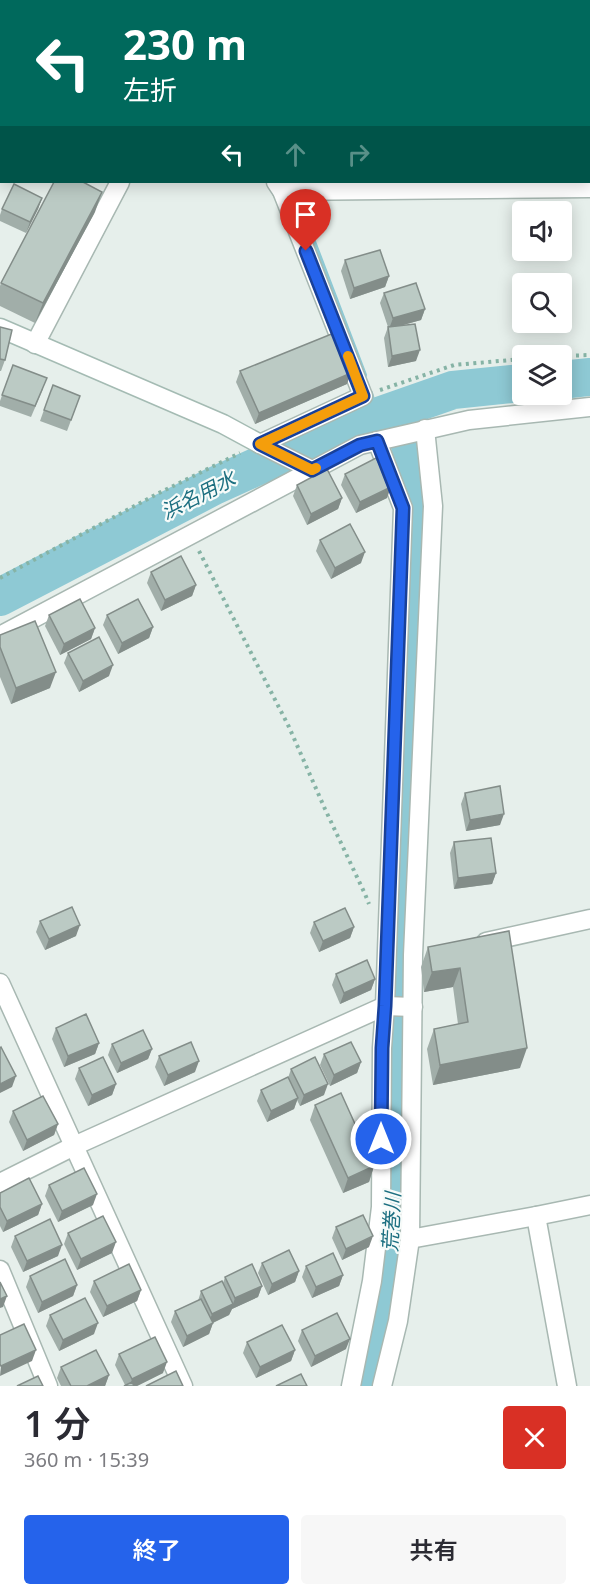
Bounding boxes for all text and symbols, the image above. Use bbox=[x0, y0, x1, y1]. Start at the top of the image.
text: 230 m bbox=[123, 15, 247, 72]
icon: left bbox=[24, 24, 102, 102]
text: 左折 bbox=[123, 71, 177, 108]
icon: left bbox=[216, 138, 249, 171]
icon: ahead bbox=[279, 138, 312, 171]
icon: right bbox=[342, 138, 375, 171]
pin bbox=[280, 189, 331, 251]
icon: arrive bbox=[289, 198, 322, 231]
map controls bbox=[512, 201, 572, 405]
button: sound bbox=[512, 201, 572, 261]
button: search bbox=[512, 273, 572, 333]
button: layers bbox=[512, 345, 572, 405]
water label: 浜名用水 bbox=[156, 464, 242, 525]
position arrow bbox=[349, 1107, 413, 1171]
water label: 荒巻川 bbox=[376, 1189, 406, 1253]
text: 1 分 bbox=[24, 1399, 90, 1448]
button: close bbox=[503, 1406, 566, 1469]
text: 360 m · 15:39 bbox=[24, 1446, 149, 1473]
button: 終了 bbox=[24, 1515, 289, 1584]
button: 共有 bbox=[301, 1515, 566, 1584]

